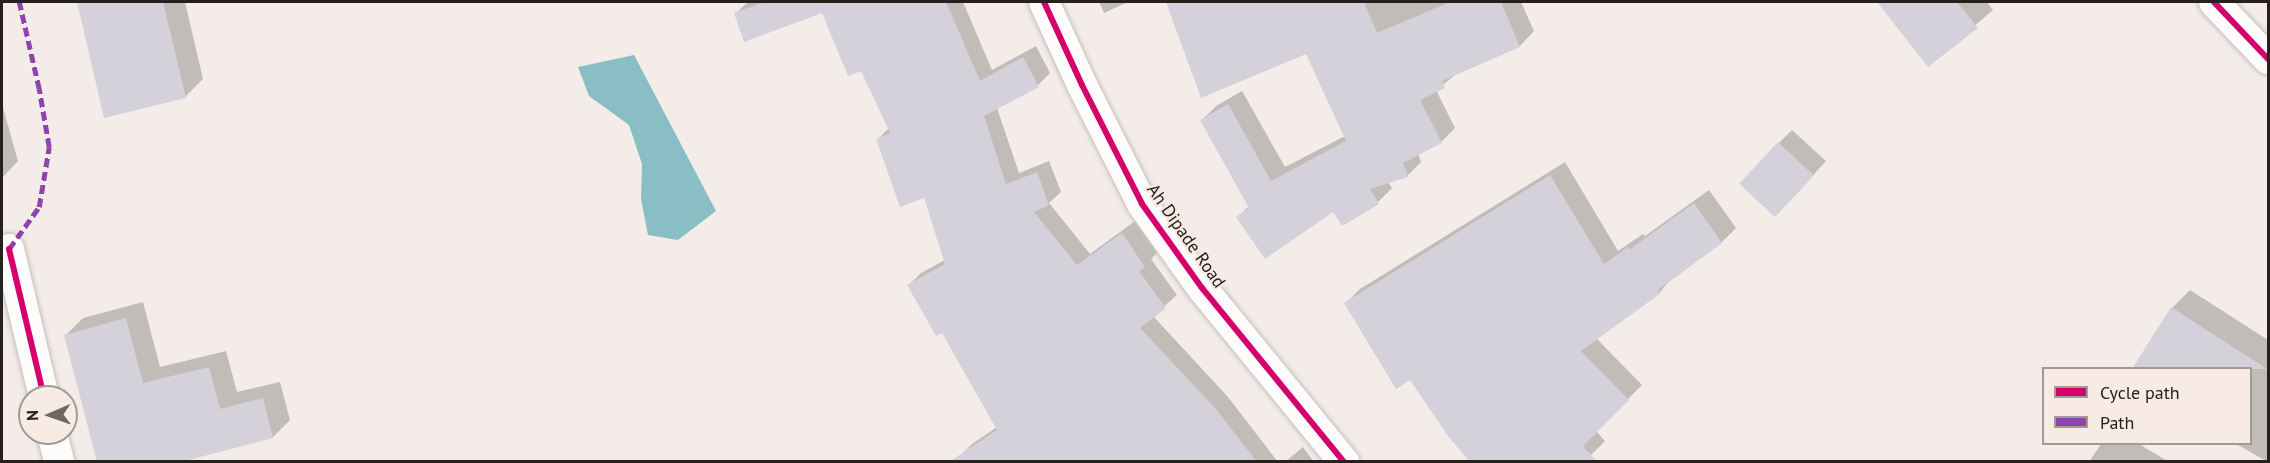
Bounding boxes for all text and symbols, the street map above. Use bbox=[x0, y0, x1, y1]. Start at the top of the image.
street label: Ah Dipade Road bbox=[1142, 180, 1230, 292]
legend bbox=[2042, 367, 2252, 445]
text: Cycle path bbox=[2100, 381, 2180, 404]
north arrow bbox=[18, 385, 78, 445]
text: N bbox=[22, 410, 42, 421]
text: Path bbox=[2100, 411, 2134, 434]

